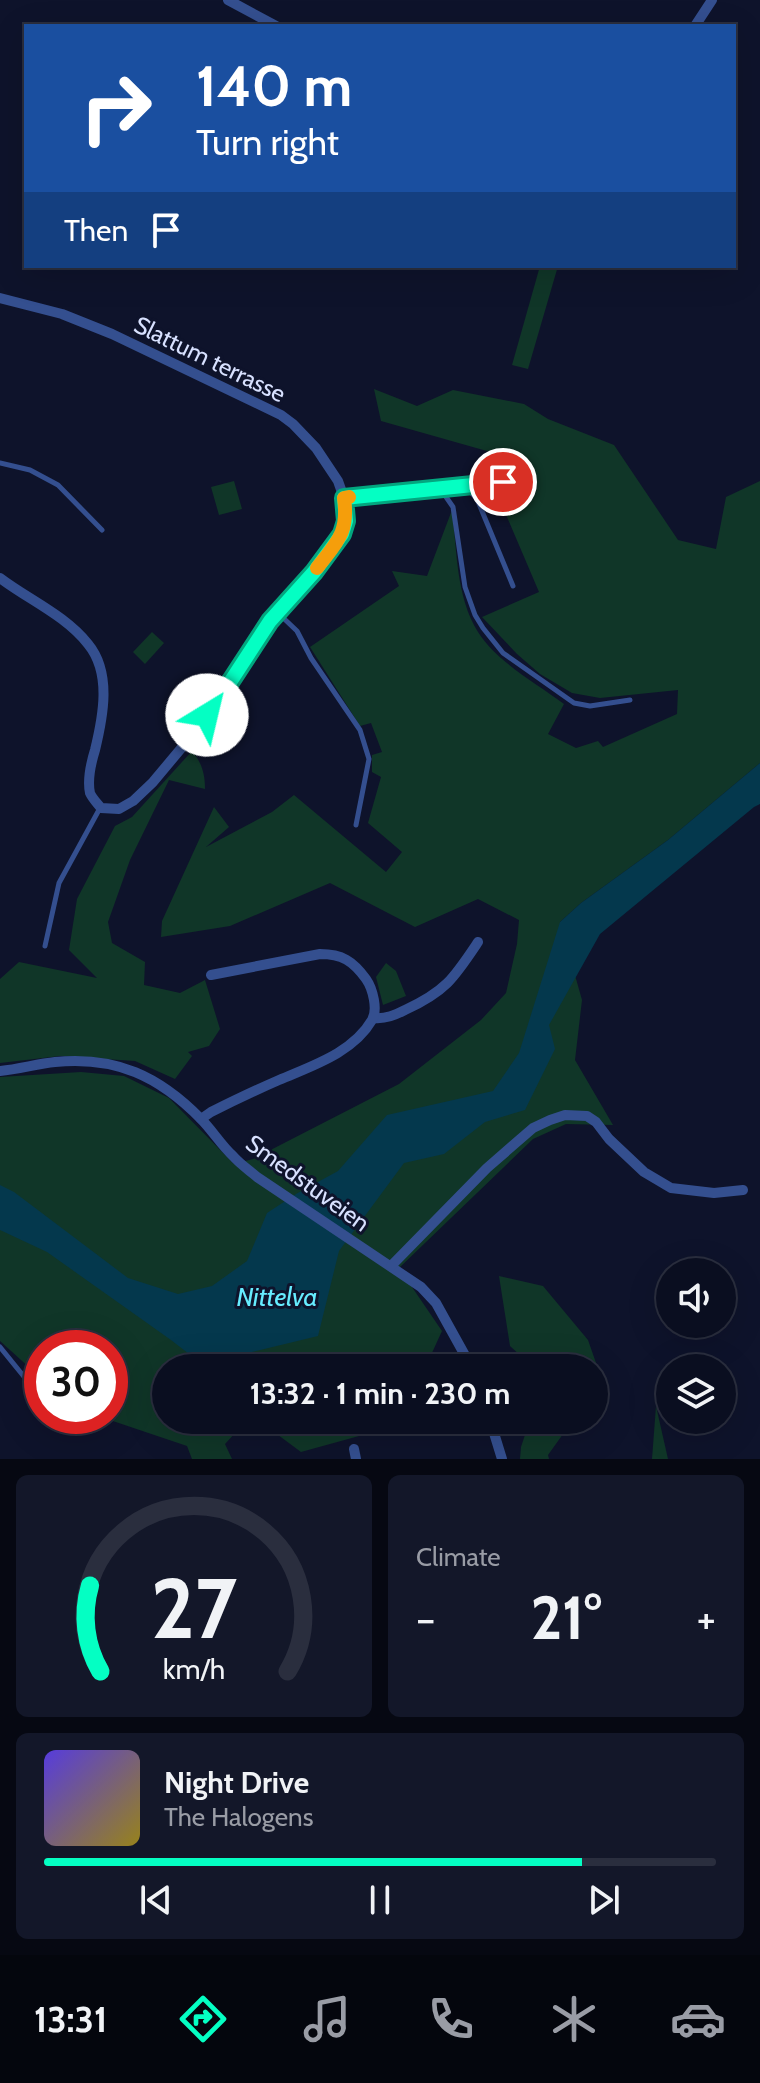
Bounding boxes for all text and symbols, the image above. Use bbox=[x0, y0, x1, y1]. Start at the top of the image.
text: 140 m bbox=[196, 52, 352, 120]
icon: right bbox=[64, 56, 168, 160]
text: Turn right bbox=[196, 120, 339, 164]
icon: arrive bbox=[144, 208, 188, 252]
text: Then bbox=[64, 212, 128, 249]
street label: Slattum terrasse bbox=[130, 310, 290, 408]
pin bbox=[469, 448, 537, 516]
icon: arrive bbox=[481, 460, 525, 504]
position arrow bbox=[165, 673, 249, 757]
street label: Smedstuveien bbox=[240, 1128, 376, 1238]
map controls bbox=[656, 1258, 736, 1434]
button: sound bbox=[656, 1258, 736, 1338]
water label: Nittelva bbox=[236, 1281, 318, 1313]
speed limit sign: 30 bbox=[24, 1330, 128, 1434]
button: layers bbox=[656, 1354, 736, 1434]
text: 13:32 · 1 min · 230 m bbox=[250, 1375, 510, 1412]
text: Climate bbox=[416, 1541, 501, 1573]
text: 27 bbox=[151, 1558, 237, 1659]
text: 21° bbox=[530, 1581, 602, 1654]
text: − bbox=[416, 1592, 435, 1645]
text: + bbox=[697, 1592, 716, 1645]
text: km/h bbox=[163, 1651, 225, 1686]
text: Night Drive bbox=[164, 1764, 309, 1801]
text: The Halogens bbox=[164, 1801, 313, 1833]
icon: previous bbox=[134, 1878, 178, 1922]
icon: pause bbox=[358, 1878, 402, 1922]
icon: next bbox=[582, 1878, 626, 1922]
icon: directions bbox=[175, 1991, 231, 2047]
icon: music bbox=[299, 1991, 355, 2047]
icon: phone bbox=[423, 1991, 479, 2047]
icon: climate bbox=[546, 1991, 602, 2047]
icon: car bbox=[670, 1991, 726, 2047]
text: 13:31 bbox=[34, 1997, 107, 2041]

